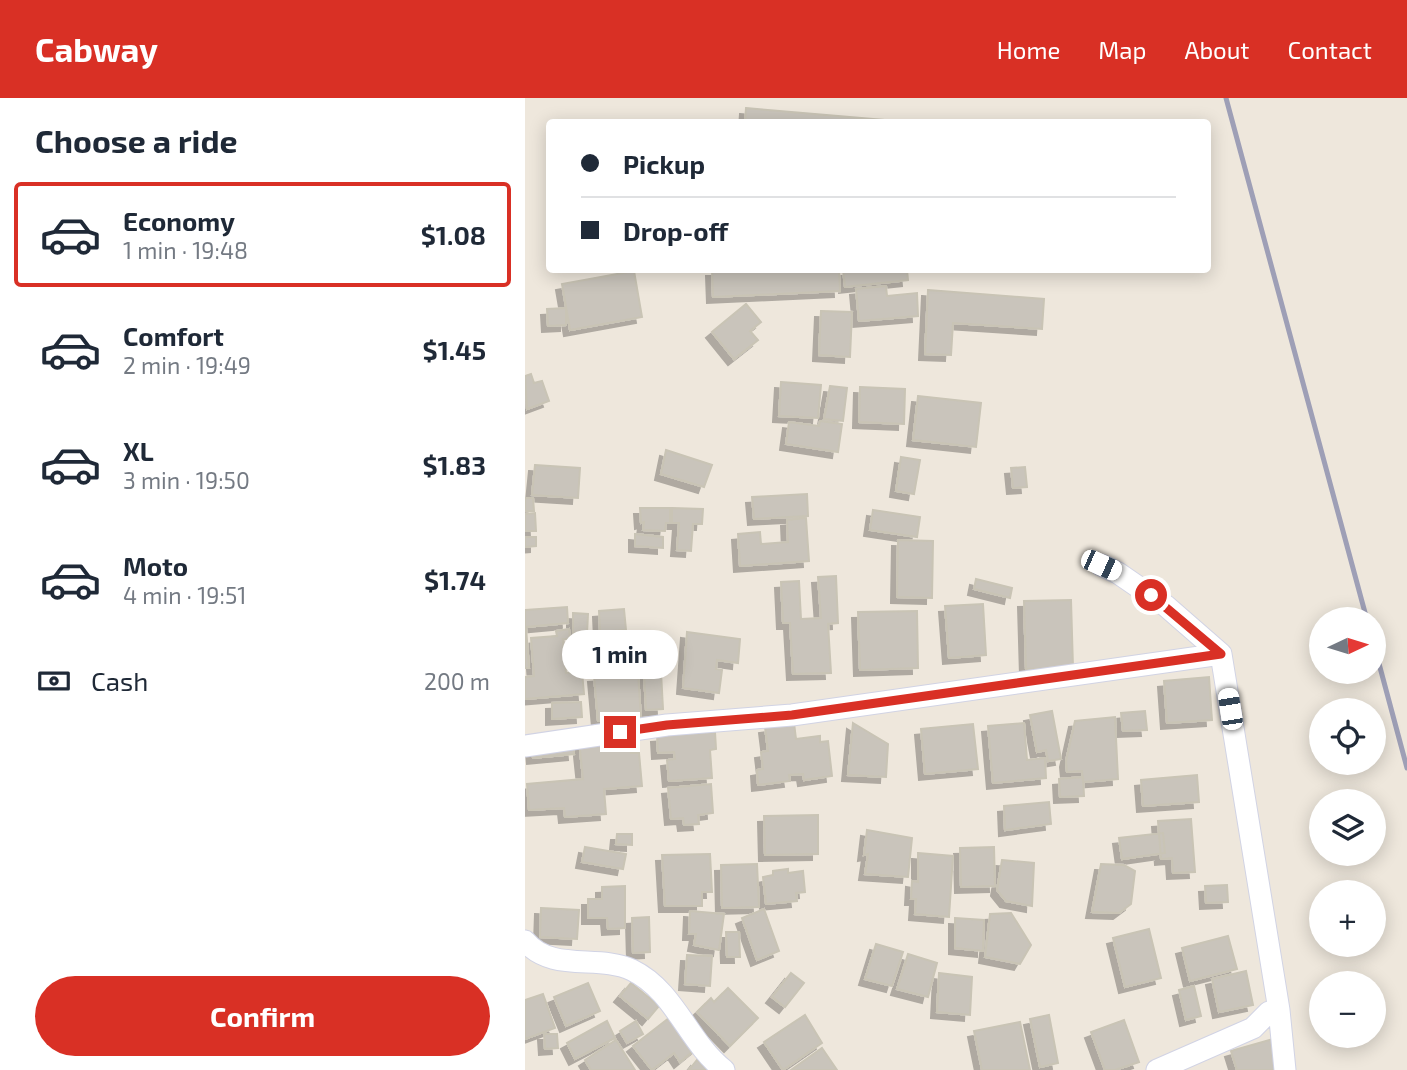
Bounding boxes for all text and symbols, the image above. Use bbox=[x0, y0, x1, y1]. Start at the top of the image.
text: Cabway bbox=[35, 29, 158, 69]
text: Home bbox=[997, 35, 1060, 64]
text: Map bbox=[1098, 35, 1146, 64]
text: About bbox=[1184, 35, 1250, 64]
text: Contact bbox=[1288, 35, 1372, 64]
text: Choose a ride bbox=[35, 121, 238, 159]
text: Pickup bbox=[623, 148, 705, 179]
icon: car bbox=[39, 203, 102, 266]
text: Economy bbox=[123, 205, 235, 236]
text: Drop-off bbox=[623, 215, 728, 246]
text: $1.08 bbox=[421, 219, 486, 250]
text: 1 min · 19:48 bbox=[123, 236, 248, 264]
icon: car bbox=[39, 318, 102, 381]
text: Comfort bbox=[123, 320, 224, 351]
text: $1.45 bbox=[423, 334, 486, 365]
text: 2 min · 19:49 bbox=[123, 351, 251, 379]
icon: car bbox=[39, 433, 102, 496]
text: XL bbox=[123, 435, 154, 466]
text: $1.83 bbox=[422, 449, 486, 480]
text: 3 min · 19:50 bbox=[123, 466, 250, 494]
car bbox=[1078, 547, 1125, 583]
icon: car bbox=[39, 548, 102, 611]
text: Moto bbox=[123, 550, 188, 581]
text: $1.74 bbox=[424, 564, 486, 595]
route start bbox=[1135, 579, 1167, 611]
text: 4 min · 19:51 bbox=[123, 581, 246, 609]
north arrow bbox=[1309, 607, 1386, 684]
map controls bbox=[1309, 607, 1386, 1048]
callout: 1 min bbox=[562, 630, 678, 680]
text: 1 min bbox=[592, 640, 648, 668]
icon: cash bbox=[35, 662, 73, 700]
text: Cash bbox=[91, 665, 148, 696]
text: 200 m bbox=[424, 667, 490, 695]
car bbox=[1217, 687, 1244, 731]
button: locate bbox=[1309, 698, 1386, 775]
route end bbox=[604, 716, 636, 748]
button: layers bbox=[1309, 789, 1386, 866]
button: + bbox=[1309, 880, 1386, 957]
button: − bbox=[1309, 971, 1386, 1048]
button: Confirm bbox=[35, 976, 490, 1056]

